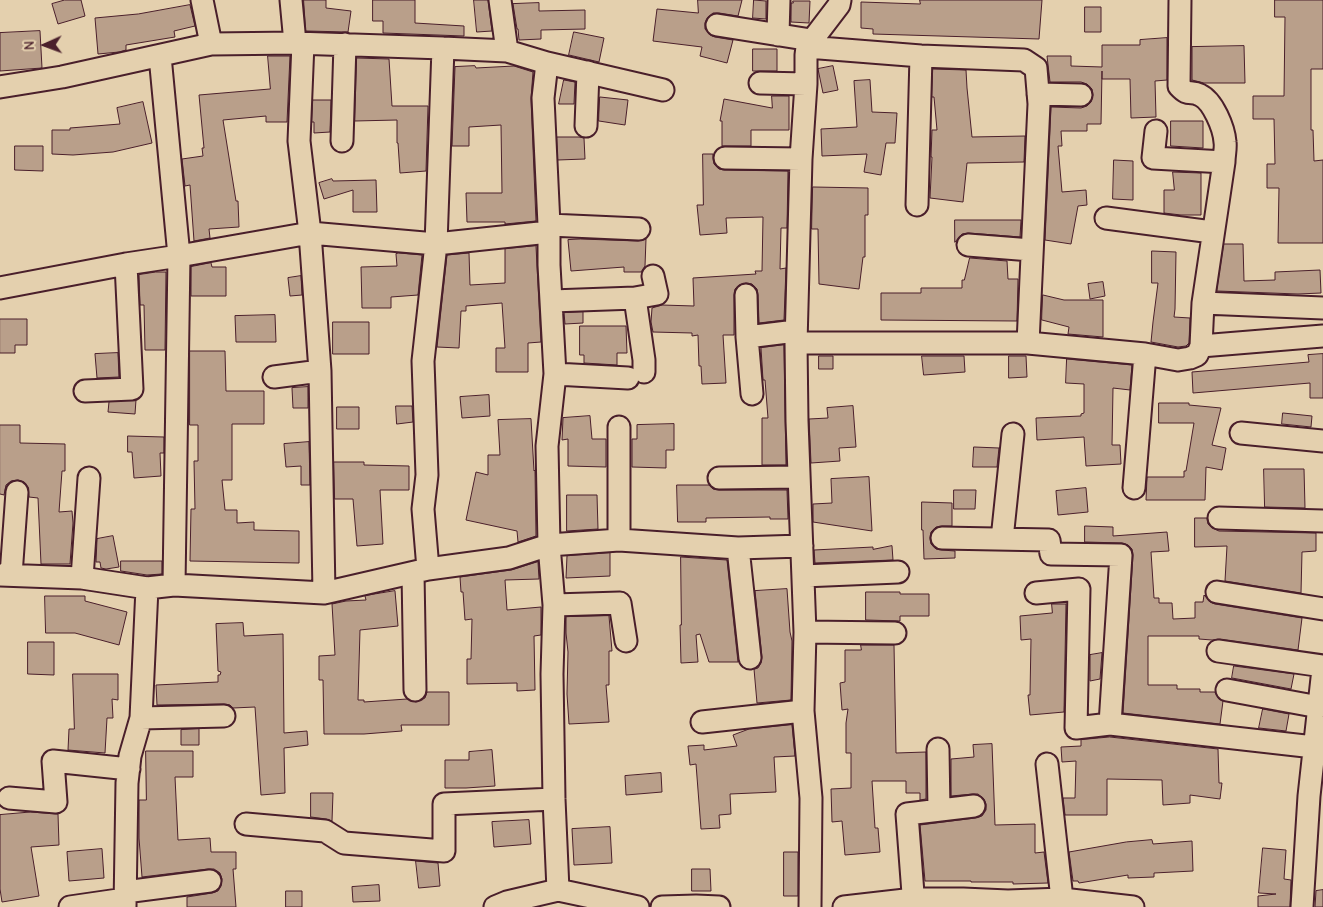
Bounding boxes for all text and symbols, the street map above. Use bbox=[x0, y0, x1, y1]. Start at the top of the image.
north arrow bbox=[20, 20, 70, 70]
text: N bbox=[21, 41, 38, 50]

